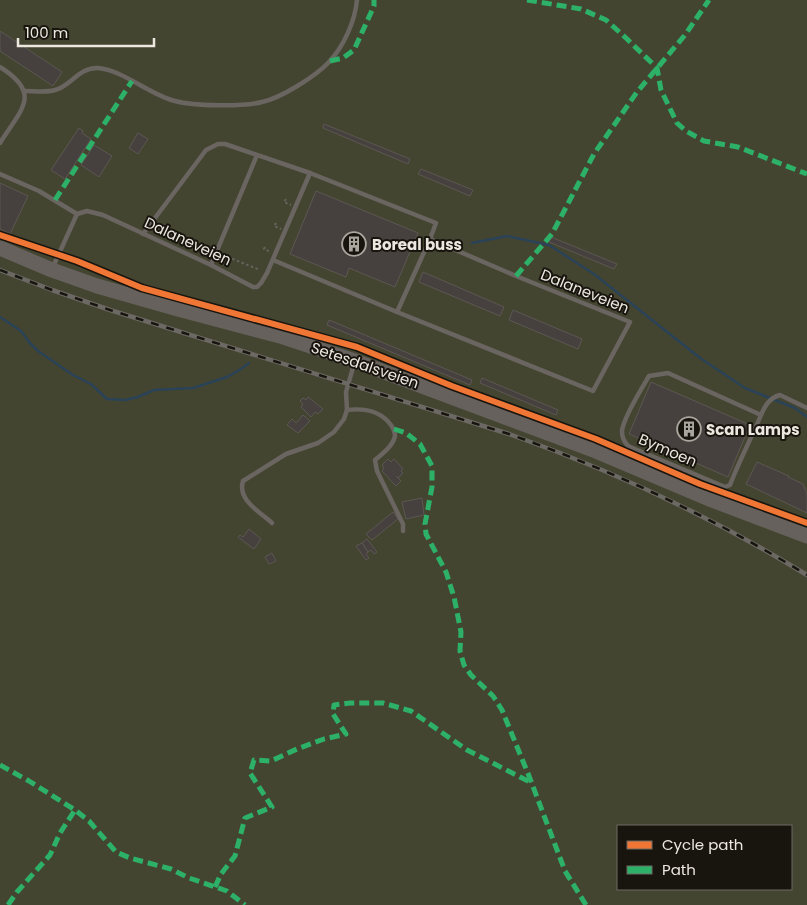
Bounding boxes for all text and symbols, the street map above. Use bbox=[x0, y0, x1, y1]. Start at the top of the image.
scale bar bbox=[18, 15, 154, 47]
text: 100 m bbox=[25, 22, 68, 43]
street label: Dalaneveien bbox=[141, 212, 235, 270]
building icon: Boreal buss bbox=[341, 231, 367, 257]
place label: Boreal buss bbox=[372, 234, 462, 255]
street label: Dalaneveien bbox=[538, 264, 632, 318]
street label: Setesdalsveien bbox=[308, 337, 422, 393]
building icon: Scan Lamps bbox=[676, 416, 702, 442]
place label: Scan Lamps bbox=[706, 419, 800, 440]
street label: Bymoen bbox=[636, 428, 700, 472]
legend bbox=[617, 825, 792, 890]
text: Cycle path bbox=[662, 834, 743, 855]
text: Path bbox=[662, 859, 696, 880]

